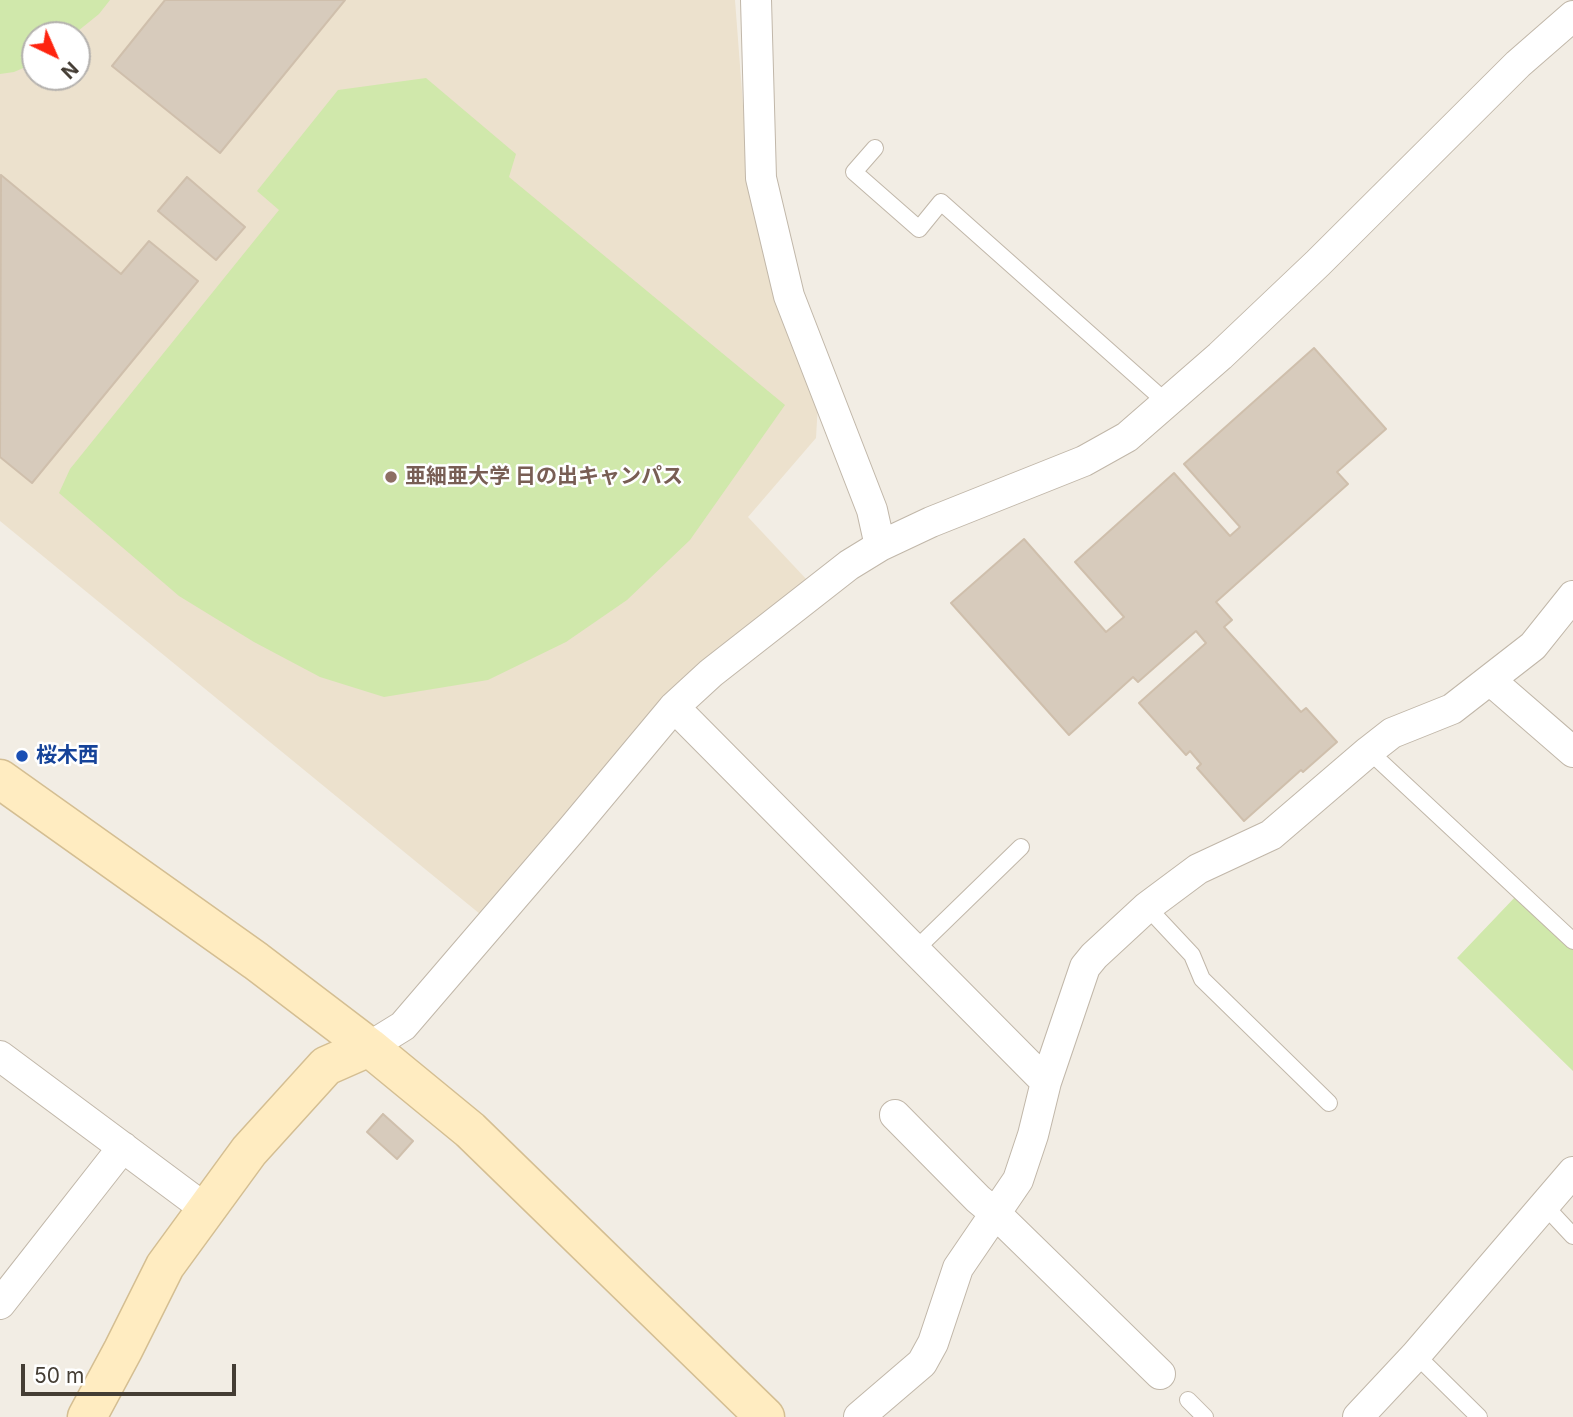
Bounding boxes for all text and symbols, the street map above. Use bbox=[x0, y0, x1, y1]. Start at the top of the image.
north arrow bbox=[21, 21, 91, 91]
text: N bbox=[56, 57, 83, 83]
place label: 亜細亜大学 日の出キャンパス bbox=[405, 464, 683, 490]
marker: 亜細亜大学 日の出キャンパス bbox=[383, 469, 399, 485]
place label: 桜木西 bbox=[36, 743, 99, 769]
marker: 桜木西 bbox=[14, 748, 30, 764]
scale bar bbox=[24, 1350, 240, 1394]
text: 50 m bbox=[34, 1363, 84, 1388]

